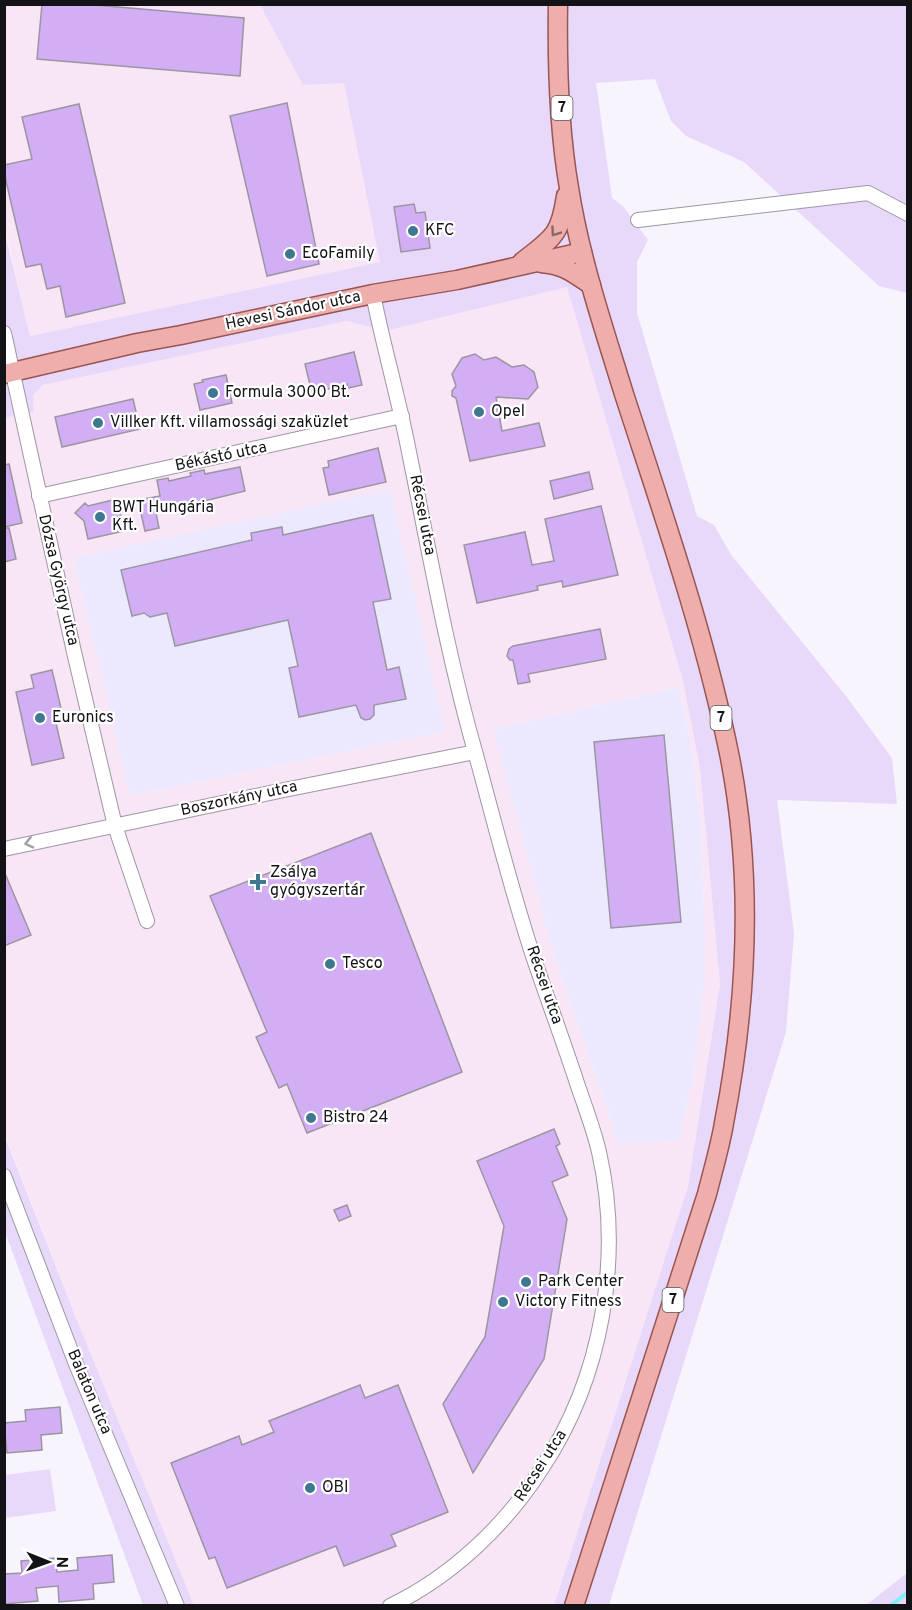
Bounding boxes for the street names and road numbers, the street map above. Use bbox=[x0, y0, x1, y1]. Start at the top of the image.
road number: 7 bbox=[552, 96, 572, 120]
street label: Hevesi Sándor utca bbox=[224, 287, 362, 335]
street label: Békástó utca bbox=[173, 438, 269, 476]
street label: Récsei utca bbox=[404, 473, 440, 557]
street label: Dózsa György utca bbox=[33, 512, 83, 648]
road number: 7 bbox=[710, 706, 732, 730]
street label: Boszorkány utca bbox=[179, 777, 299, 821]
street label: Récsei utca bbox=[521, 943, 567, 1027]
road number: 7 bbox=[662, 1288, 684, 1312]
street label: Balaton utca bbox=[62, 1347, 116, 1437]
street label: Récsei utca bbox=[510, 1426, 572, 1506]

